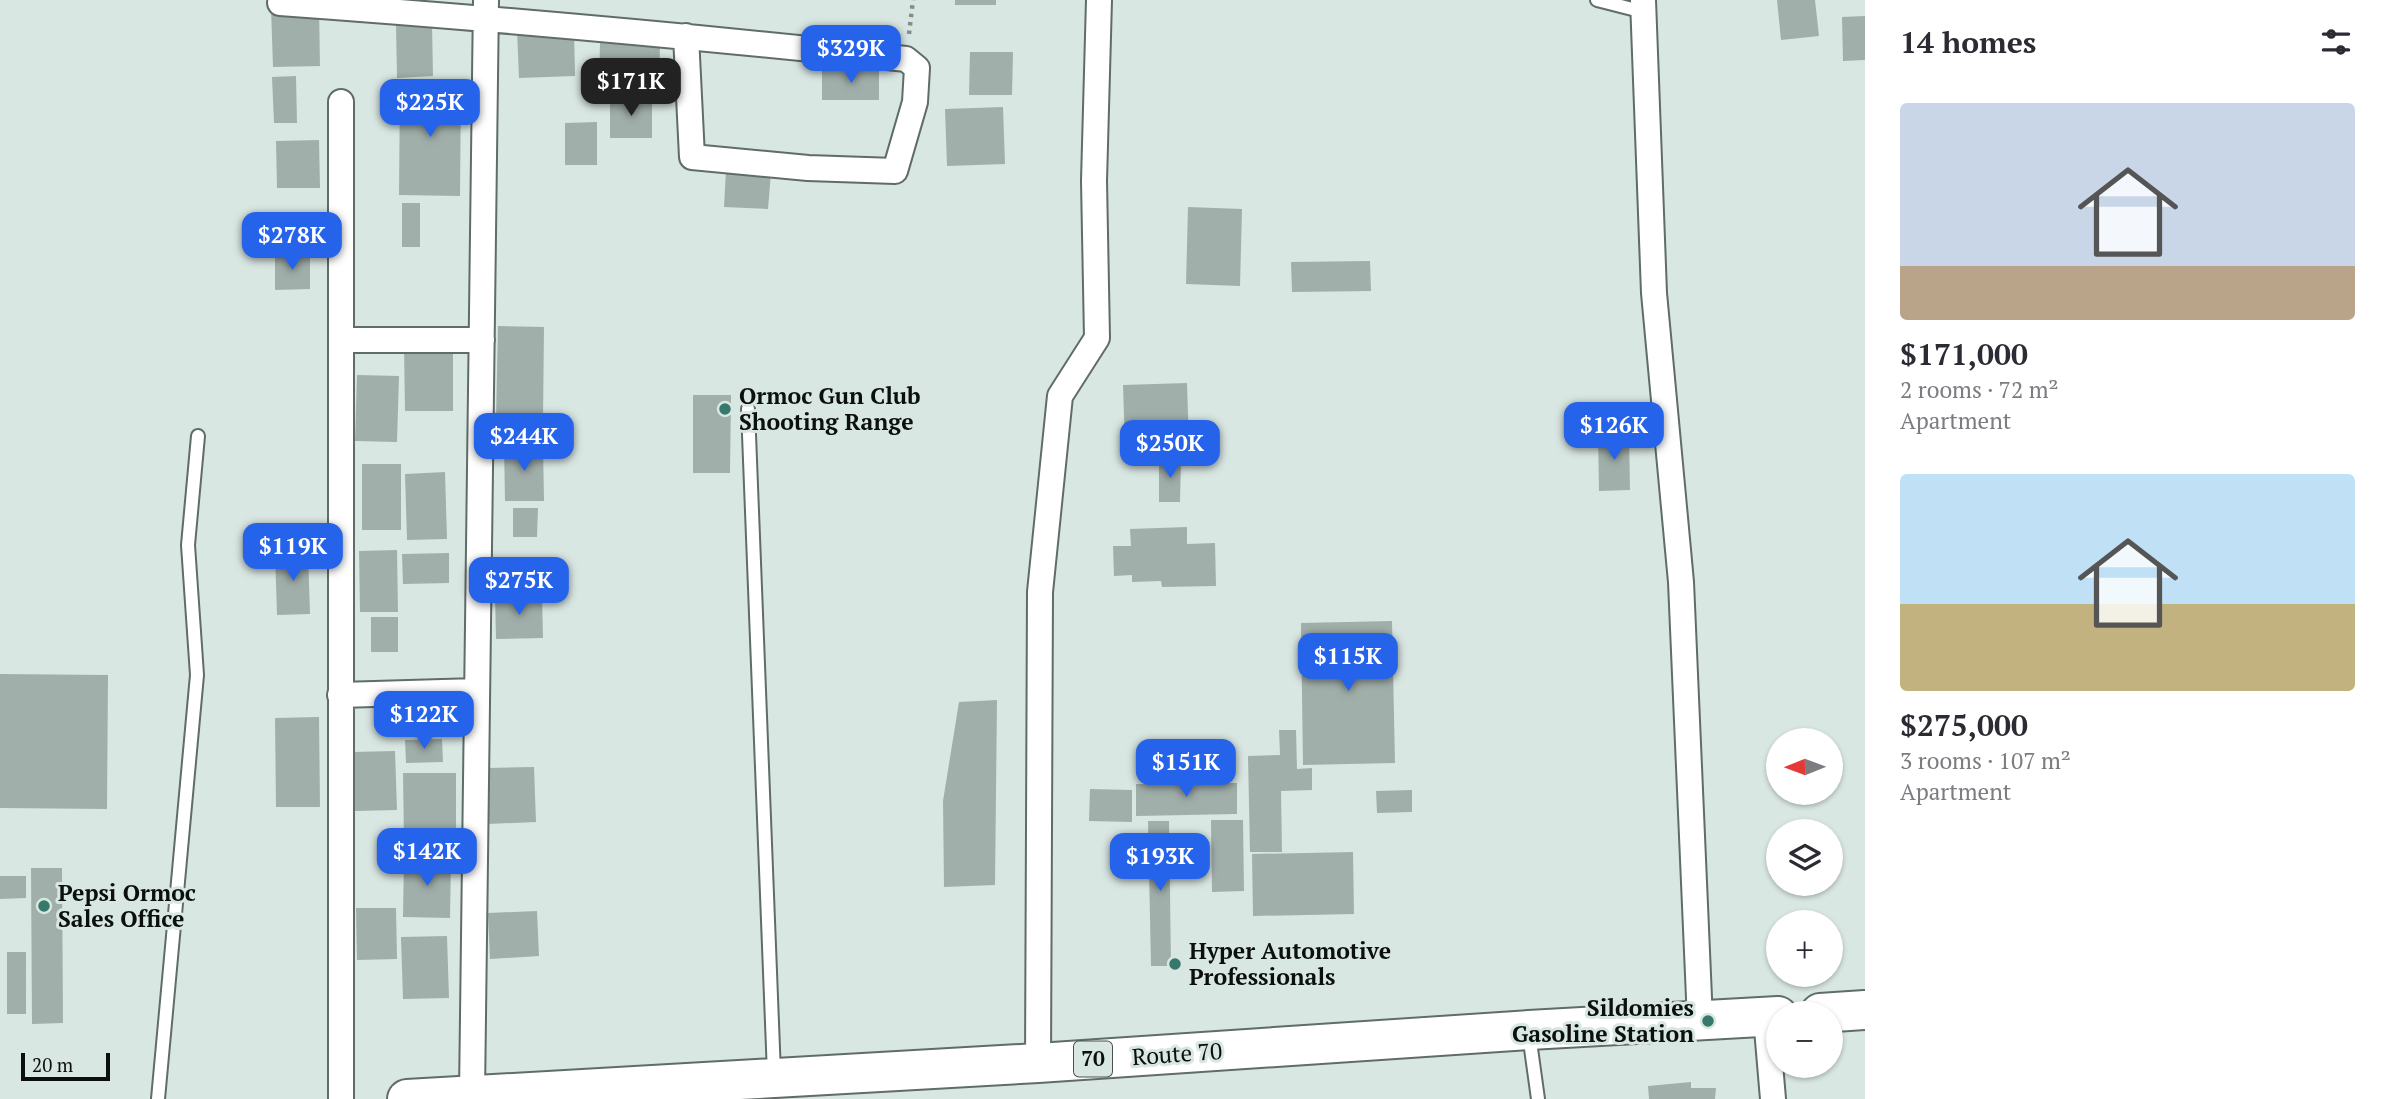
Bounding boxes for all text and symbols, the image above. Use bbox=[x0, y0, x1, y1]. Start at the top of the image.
text: 14 homes bbox=[1900, 22, 2036, 62]
icon: filters bbox=[2317, 23, 2355, 61]
pin: $329K bbox=[802, 25, 900, 85]
text: $329K bbox=[817, 32, 885, 63]
pin: $171K bbox=[582, 58, 680, 118]
text: $171K bbox=[597, 65, 665, 96]
pin: $225K bbox=[381, 80, 479, 139]
text: $225K bbox=[396, 86, 464, 117]
icon: home bbox=[2065, 149, 2191, 275]
pin: $278K bbox=[243, 212, 341, 272]
text: $278K bbox=[258, 219, 326, 250]
text: $171,000 bbox=[1900, 334, 2028, 374]
text: 2 rooms · 72 m² bbox=[1900, 374, 2059, 405]
place label: Ormoc Gun Club Shooting Range bbox=[739, 380, 921, 437]
marker: Ormoc Gun Club Shooting Range bbox=[717, 401, 733, 417]
pin: $126K bbox=[1565, 402, 1663, 462]
text: Apartment bbox=[1900, 405, 2011, 436]
text: $126K bbox=[1580, 409, 1648, 440]
pin: $244K bbox=[475, 414, 573, 473]
text: $244K bbox=[490, 420, 558, 451]
pin: $250K bbox=[1121, 420, 1219, 480]
text: $250K bbox=[1136, 427, 1204, 458]
icon: home bbox=[2065, 520, 2191, 646]
pin: $119K bbox=[244, 524, 342, 583]
text: $119K bbox=[259, 530, 327, 561]
pin: $275K bbox=[470, 558, 568, 617]
text: $275K bbox=[485, 564, 553, 595]
pin: $115K bbox=[1299, 634, 1397, 693]
text: $115K bbox=[1314, 640, 1382, 671]
pin: $122K bbox=[375, 692, 473, 751]
text: $122K bbox=[390, 698, 458, 729]
text: $275,000 bbox=[1900, 705, 2028, 745]
north arrow bbox=[1766, 728, 1843, 805]
map controls bbox=[1766, 728, 1843, 1078]
pin: $151K bbox=[1137, 740, 1235, 799]
text: 3 rooms · 107 m² bbox=[1900, 745, 2071, 776]
text: $151K bbox=[1152, 746, 1220, 777]
text: Apartment bbox=[1900, 776, 2011, 807]
button: layers bbox=[1766, 819, 1843, 896]
pin: $142K bbox=[378, 828, 476, 888]
pin: $193K bbox=[1111, 834, 1209, 893]
text: $142K bbox=[393, 835, 461, 866]
text: $193K bbox=[1126, 840, 1194, 871]
place label: Pepsi Ormoc Sales Office bbox=[58, 877, 196, 934]
marker: Pepsi Ormoc Sales Office bbox=[36, 898, 52, 914]
button: + bbox=[1766, 910, 1843, 987]
place label: Hyper Automotive Professionals bbox=[1189, 935, 1391, 992]
marker: Hyper Automotive Professionals bbox=[1167, 956, 1183, 972]
place label: Sildomies Gasoline Station bbox=[1512, 992, 1694, 1049]
button: − bbox=[1766, 1001, 1843, 1078]
marker: Sildomies Gasoline Station bbox=[1700, 1013, 1716, 1029]
street label: Route 70 bbox=[1131, 1035, 1223, 1072]
road number: 70 bbox=[1074, 1042, 1112, 1076]
scale bar bbox=[21, 1050, 110, 1082]
text: 20 m bbox=[32, 1052, 73, 1077]

